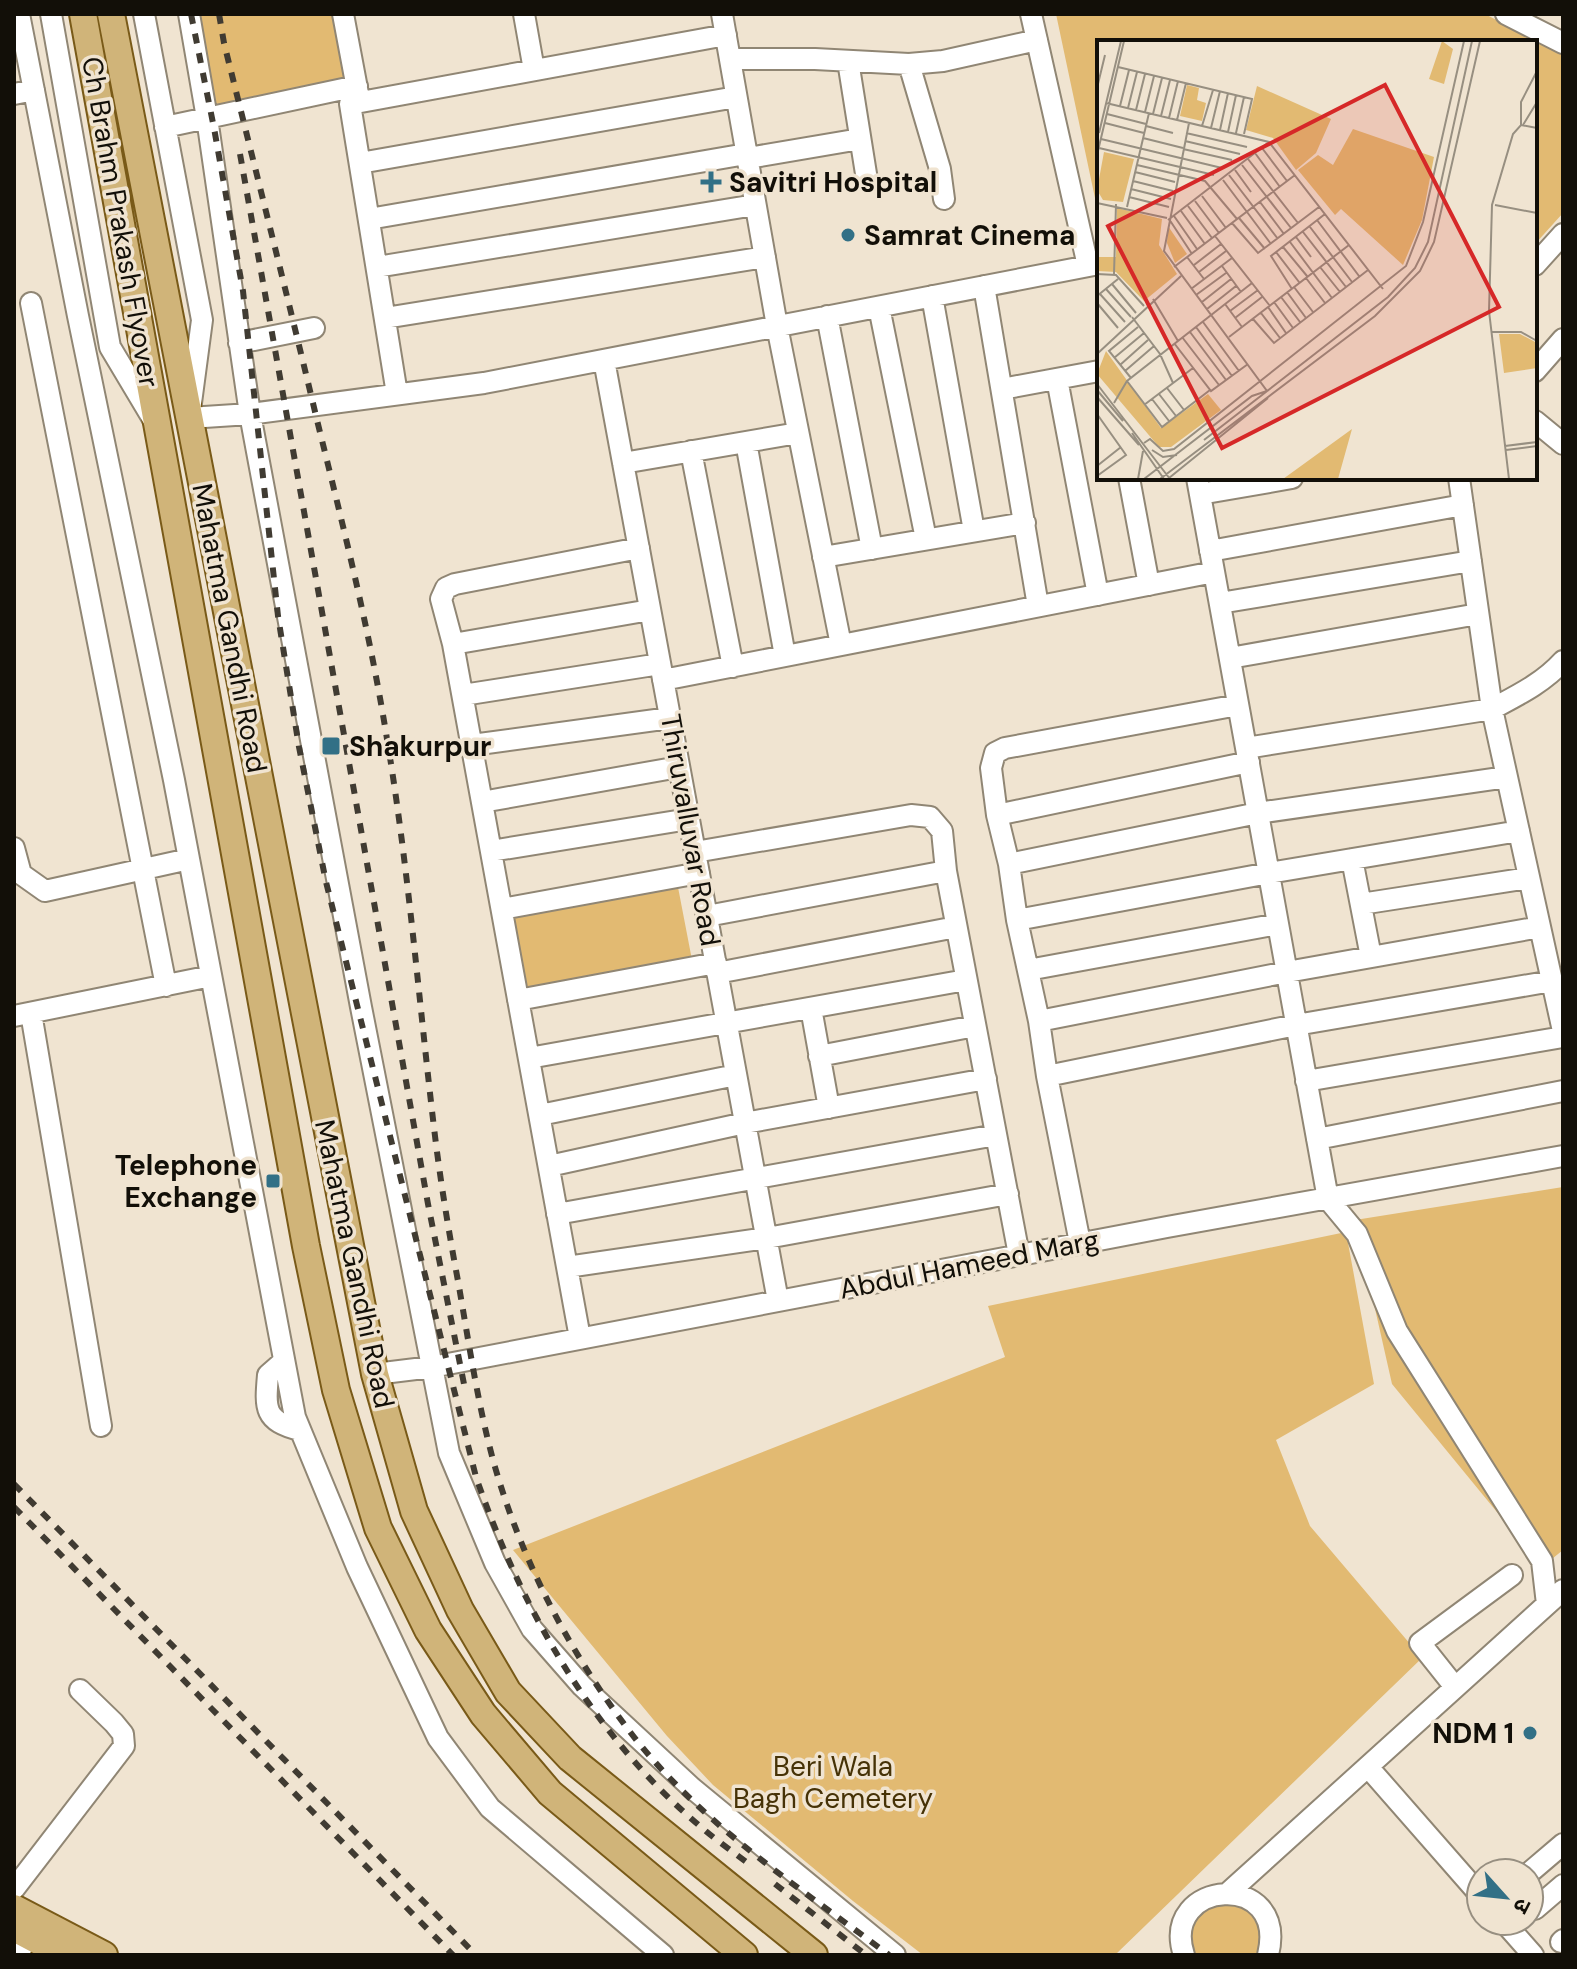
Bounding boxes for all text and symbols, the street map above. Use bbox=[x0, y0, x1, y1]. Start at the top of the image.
inset map bbox=[1097, 40, 1537, 480]
street label: Ch Brahm Prakash Flyover bbox=[73, 54, 168, 390]
place label: Savitri Hospital bbox=[729, 164, 937, 201]
marker: Savitri Hospital bbox=[700, 171, 722, 193]
place label: Samrat Cinema bbox=[864, 217, 1075, 254]
marker: Samrat Cinema bbox=[839, 226, 857, 244]
street label: Mahatma Gandhi Road bbox=[183, 480, 276, 776]
street label: Thiruvalluvar Road bbox=[652, 711, 729, 949]
place label: Shakurpur bbox=[349, 728, 492, 765]
marker: Shakurpur bbox=[320, 735, 342, 757]
street label: Mahatma Gandhi Road bbox=[306, 1117, 403, 1412]
place label: Telephone Exchange bbox=[115, 1147, 257, 1216]
marker: Telephone Exchange bbox=[264, 1172, 282, 1190]
street label: Abdul Hameed Marg bbox=[836, 1221, 1102, 1308]
place label: NDM 1 bbox=[1432, 1715, 1514, 1752]
marker: NDM 1 bbox=[1521, 1724, 1539, 1742]
park label: Beri Wala Bagh Cemetery bbox=[733, 1748, 933, 1817]
north arrow bbox=[1465, 1857, 1545, 1937]
text: उ bbox=[1506, 1894, 1538, 1919]

